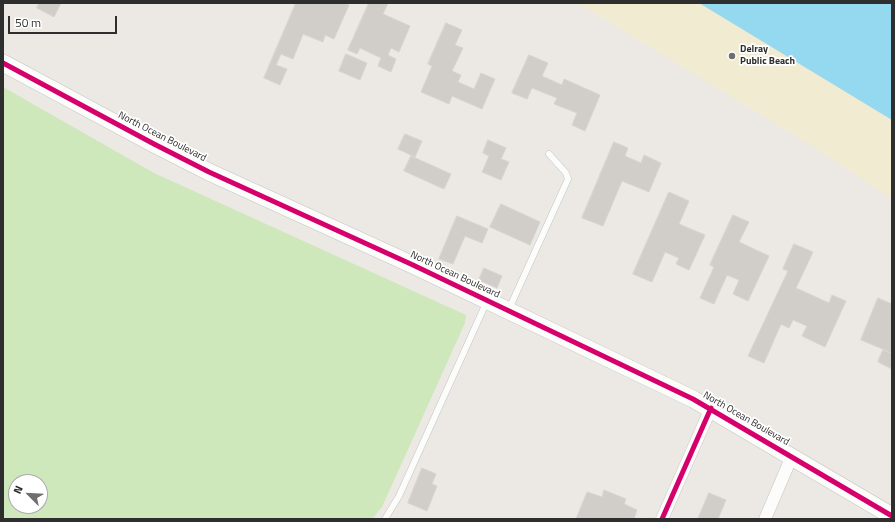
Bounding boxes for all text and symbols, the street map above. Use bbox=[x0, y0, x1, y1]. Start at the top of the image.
scale bar bbox=[10, 8, 119, 34]
text: 50 m bbox=[15, 13, 41, 32]
place label: Delray Public Beach bbox=[740, 44, 795, 68]
marker: Delray Public Beach bbox=[727, 51, 737, 61]
street label: North Ocean Boulevard bbox=[116, 110, 208, 164]
street label: North Ocean Boulevard bbox=[408, 249, 502, 301]
street label: North Ocean Boulevard bbox=[701, 389, 791, 449]
north arrow bbox=[8, 474, 48, 514]
text: N bbox=[9, 483, 27, 496]

